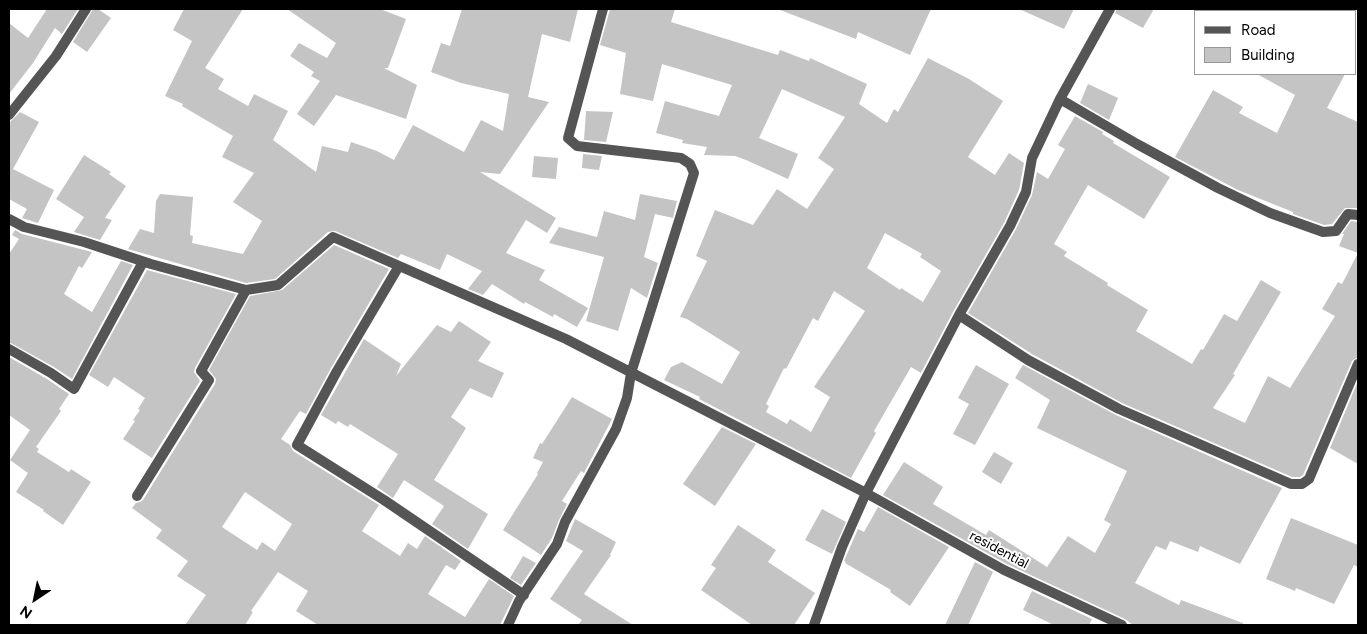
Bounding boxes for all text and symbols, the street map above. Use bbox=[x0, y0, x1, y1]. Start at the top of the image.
legend bbox=[1194, 10, 1357, 75]
text: Road bbox=[1241, 21, 1276, 39]
text: Building bbox=[1241, 46, 1295, 64]
street label: residential bbox=[967, 527, 1031, 573]
north arrow bbox=[10, 574, 60, 624]
text: N bbox=[17, 602, 36, 622]

